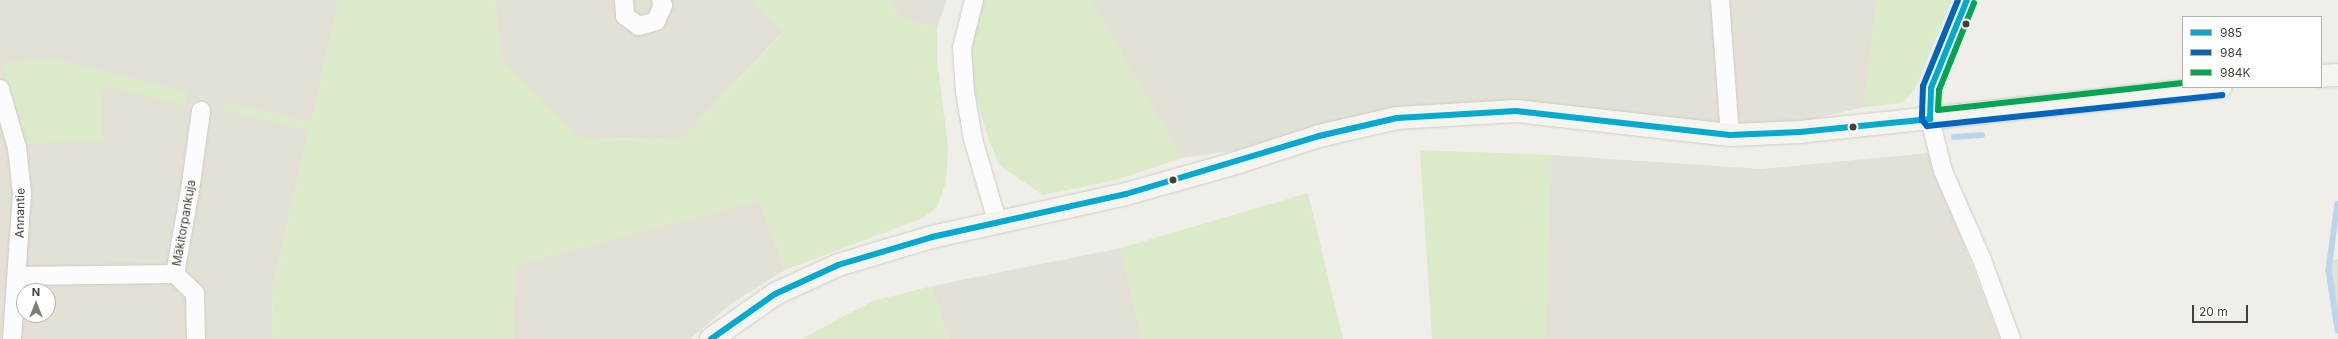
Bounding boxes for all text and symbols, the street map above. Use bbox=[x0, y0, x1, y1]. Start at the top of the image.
legend bbox=[2182, 16, 2322, 88]
unlabelled marker bbox=[1961, 19, 1971, 29]
text: 985 bbox=[2220, 25, 2242, 40]
text: 984 bbox=[2220, 45, 2243, 60]
text: 984K bbox=[2220, 65, 2251, 80]
unlabelled marker bbox=[1848, 122, 1858, 132]
unlabelled marker bbox=[1168, 175, 1178, 185]
street label: Mäkitorpankuja bbox=[169, 179, 199, 267]
street label: Annantie bbox=[12, 188, 28, 238]
north arrow bbox=[16, 283, 56, 323]
text: N bbox=[32, 285, 40, 299]
scale bar bbox=[2194, 297, 2250, 323]
text: 20 m bbox=[2199, 304, 2228, 319]

